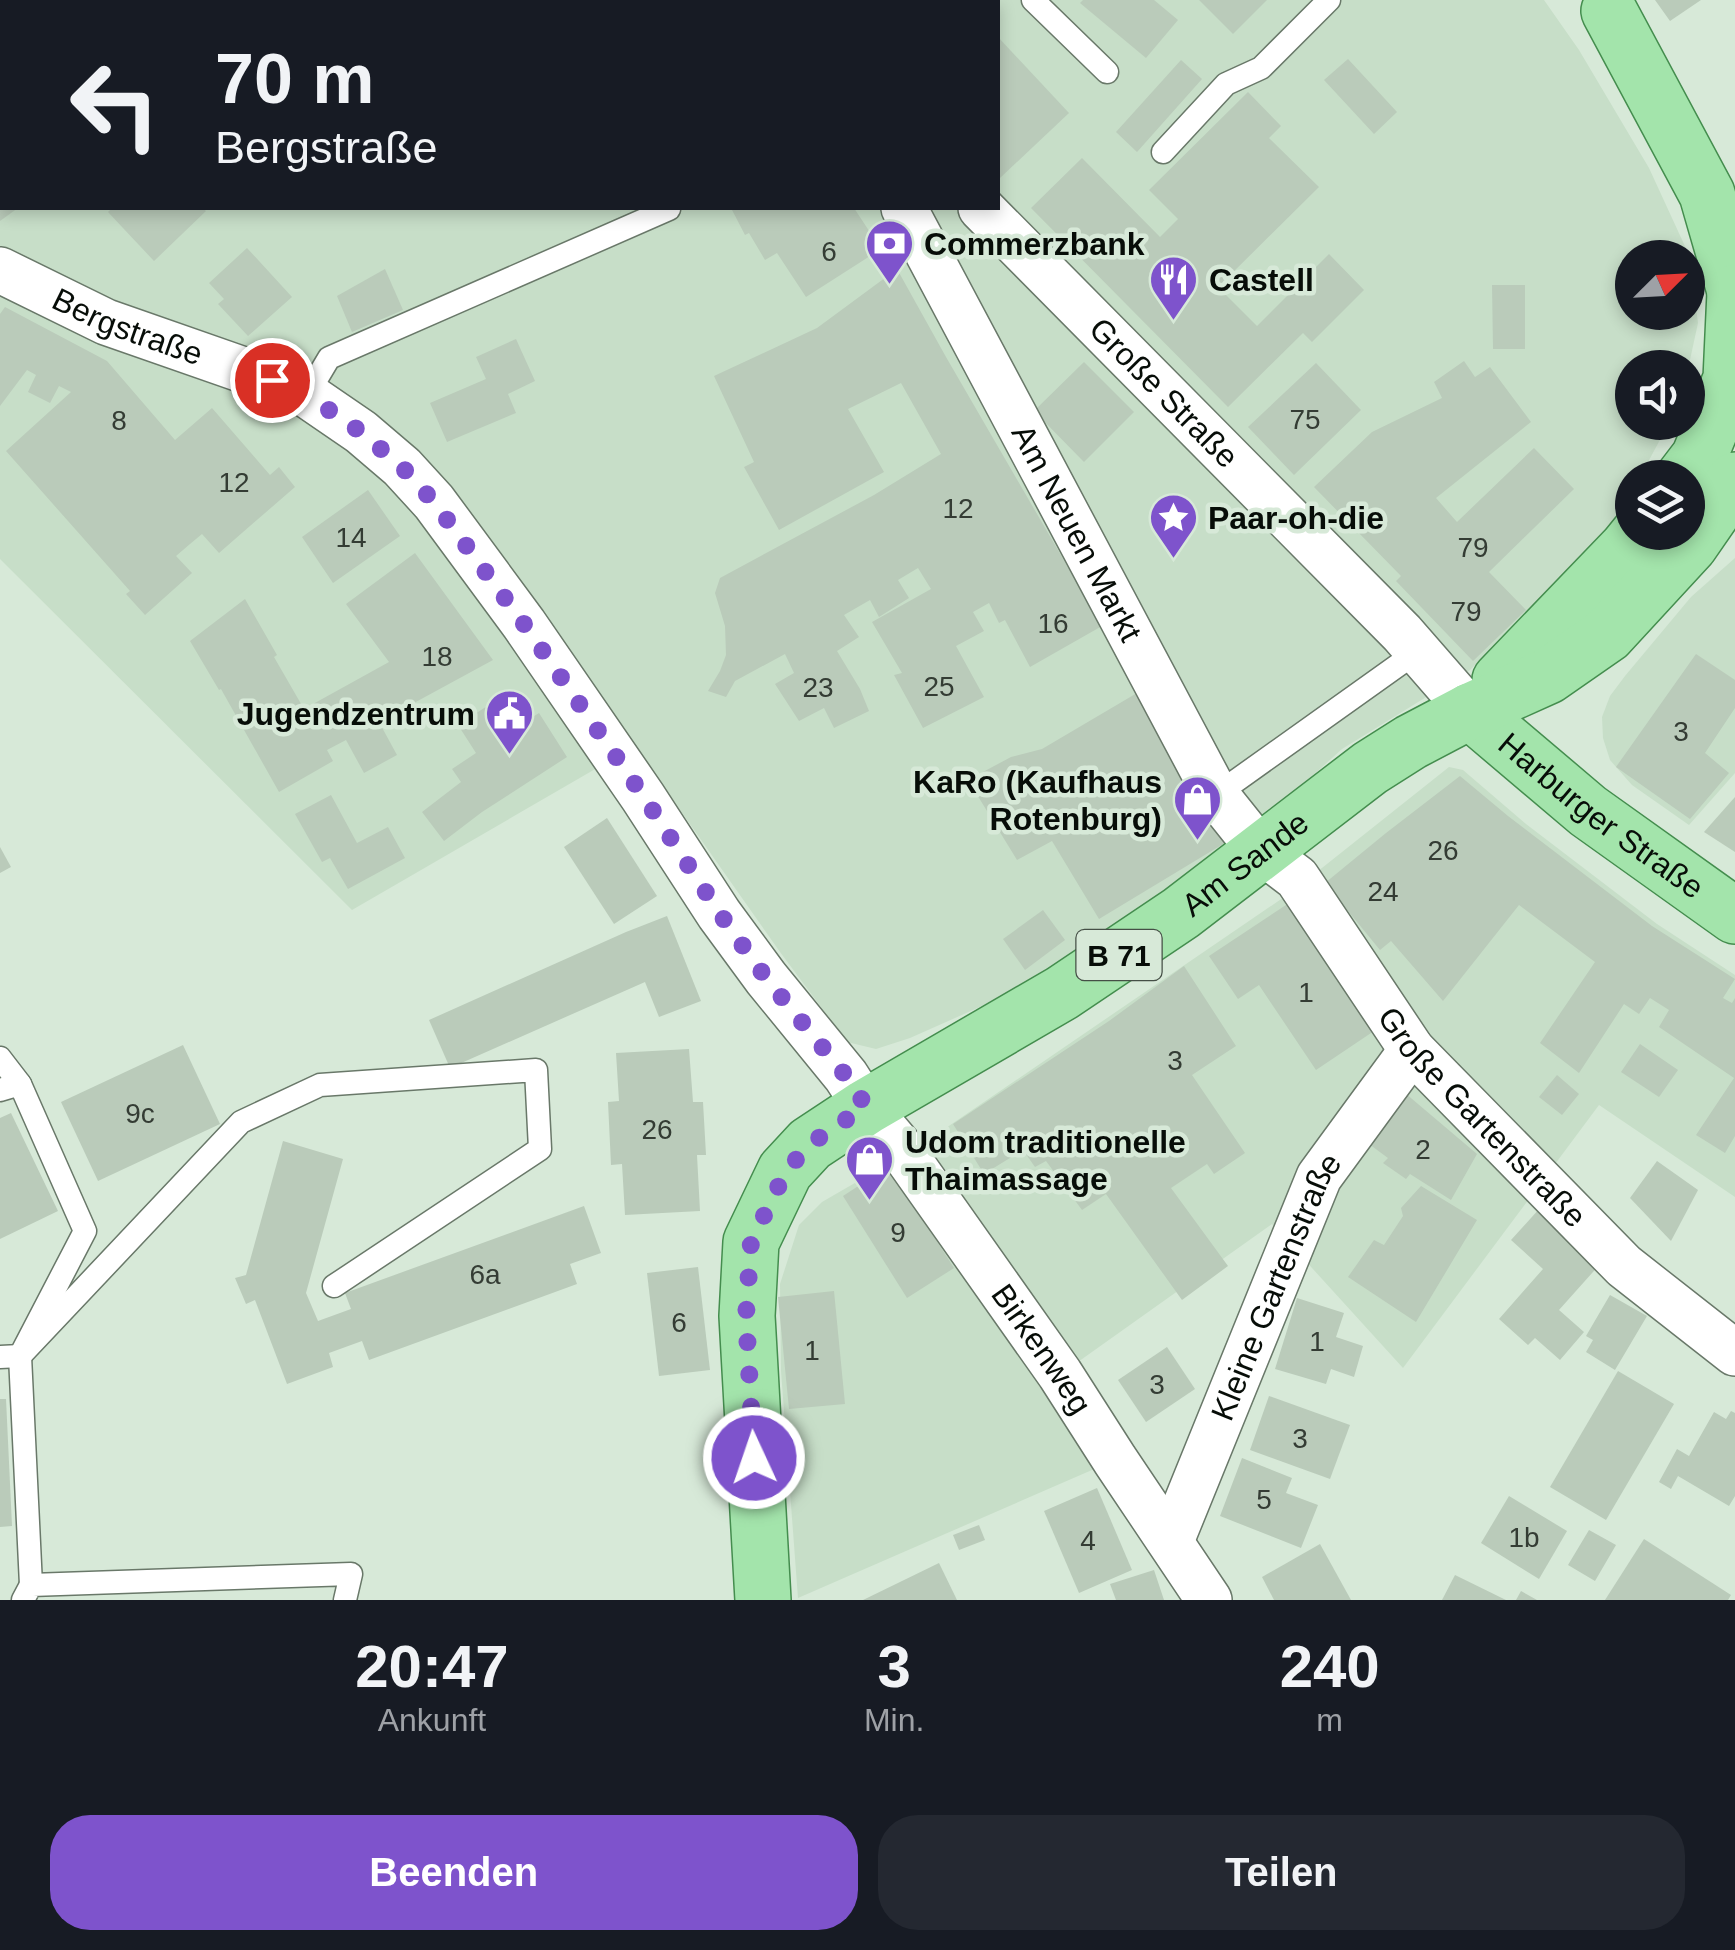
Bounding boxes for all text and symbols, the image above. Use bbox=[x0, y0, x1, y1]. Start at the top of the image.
icon: left bbox=[50, 40, 180, 170]
text: 70 m bbox=[215, 40, 375, 118]
text: Bergstraße bbox=[215, 122, 438, 173]
bank icon: Commerzbank bbox=[863, 218, 915, 286]
place label: Commerzbank bbox=[924, 226, 1145, 262]
house number: 6 bbox=[821, 236, 837, 267]
north arrow bbox=[1615, 240, 1705, 330]
map controls bbox=[1615, 240, 1705, 550]
restaurant icon: Castell bbox=[1148, 254, 1200, 322]
place label: Castell bbox=[1209, 262, 1314, 298]
street label: Bergstraße bbox=[47, 281, 207, 372]
street label: Große Straße bbox=[1082, 311, 1246, 475]
pin bbox=[230, 338, 315, 423]
button: sound bbox=[1615, 350, 1705, 440]
icon: arrive bbox=[245, 353, 300, 408]
house number: 75 bbox=[1289, 404, 1321, 435]
house number: 8 bbox=[111, 405, 127, 436]
street label: Am Neuen Markt bbox=[1004, 419, 1149, 647]
button: layers bbox=[1615, 460, 1705, 550]
house number: 12 bbox=[218, 467, 250, 498]
place icon: Paar-oh-die bbox=[1147, 492, 1199, 560]
house number: 12 bbox=[942, 493, 974, 524]
place label: Paar-oh-die bbox=[1208, 500, 1384, 536]
house number: 14 bbox=[335, 522, 367, 553]
house number: 79 bbox=[1457, 532, 1489, 563]
house number: 79 bbox=[1450, 596, 1482, 627]
house number: 16 bbox=[1037, 608, 1069, 639]
house number: 18 bbox=[421, 641, 453, 672]
house number: 25 bbox=[923, 671, 955, 702]
house number: 23 bbox=[802, 672, 834, 703]
public building icon: Jugendzentrum bbox=[484, 688, 536, 756]
place label: Jugendzentrum bbox=[237, 696, 475, 732]
house number: 3 bbox=[1673, 716, 1689, 747]
street label: Harburger Straße bbox=[1492, 725, 1711, 906]
place label: KaRo (Kaufhaus Rotenburg) bbox=[913, 764, 1162, 837]
shop icon: KaRo (Kaufhaus Rotenburg) bbox=[1171, 774, 1223, 842]
street label: Am Sande bbox=[1175, 804, 1315, 924]
house number: 26 bbox=[1427, 835, 1459, 866]
house number: 24 bbox=[1367, 876, 1399, 907]
road number: B 71 bbox=[1076, 930, 1162, 980]
house number: 1 bbox=[1298, 977, 1314, 1008]
street label: Große Gartenstraße bbox=[1371, 1000, 1593, 1234]
house number: 3 bbox=[1167, 1045, 1183, 1076]
house number: 9c bbox=[125, 1098, 155, 1129]
house number: 26 bbox=[641, 1114, 673, 1145]
place label: Udom traditionelle Thaimassage bbox=[905, 1124, 1186, 1197]
shop icon: Udom traditionelle Thaimassage bbox=[844, 1134, 896, 1202]
house number: 2 bbox=[1415, 1134, 1431, 1165]
street label: Kleine Gartenstraße bbox=[1204, 1146, 1348, 1426]
house number: 9 bbox=[890, 1217, 906, 1248]
house number: 6a bbox=[469, 1259, 501, 1290]
street label: Birkenweg bbox=[984, 1277, 1099, 1421]
house number: 6 bbox=[671, 1307, 687, 1338]
house number: 1 bbox=[1309, 1326, 1325, 1357]
house number: 1 bbox=[804, 1335, 820, 1366]
house number: 3 bbox=[1149, 1369, 1165, 1400]
position arrow bbox=[702, 1406, 806, 1510]
house number: 3 bbox=[1292, 1423, 1308, 1454]
house number: 5 bbox=[1256, 1484, 1272, 1515]
house number: 1b bbox=[1508, 1522, 1540, 1553]
house number: 4 bbox=[1080, 1525, 1096, 1556]
text: 20:47 bbox=[355, 1633, 509, 1700]
text: 3 bbox=[877, 1633, 911, 1700]
text: 240 bbox=[1280, 1633, 1380, 1700]
text: Ankunft bbox=[378, 1702, 486, 1738]
text: Min. bbox=[864, 1702, 924, 1738]
text: m bbox=[1316, 1702, 1343, 1738]
button: Beenden bbox=[50, 1815, 858, 1930]
button: Teilen bbox=[878, 1815, 1685, 1930]

